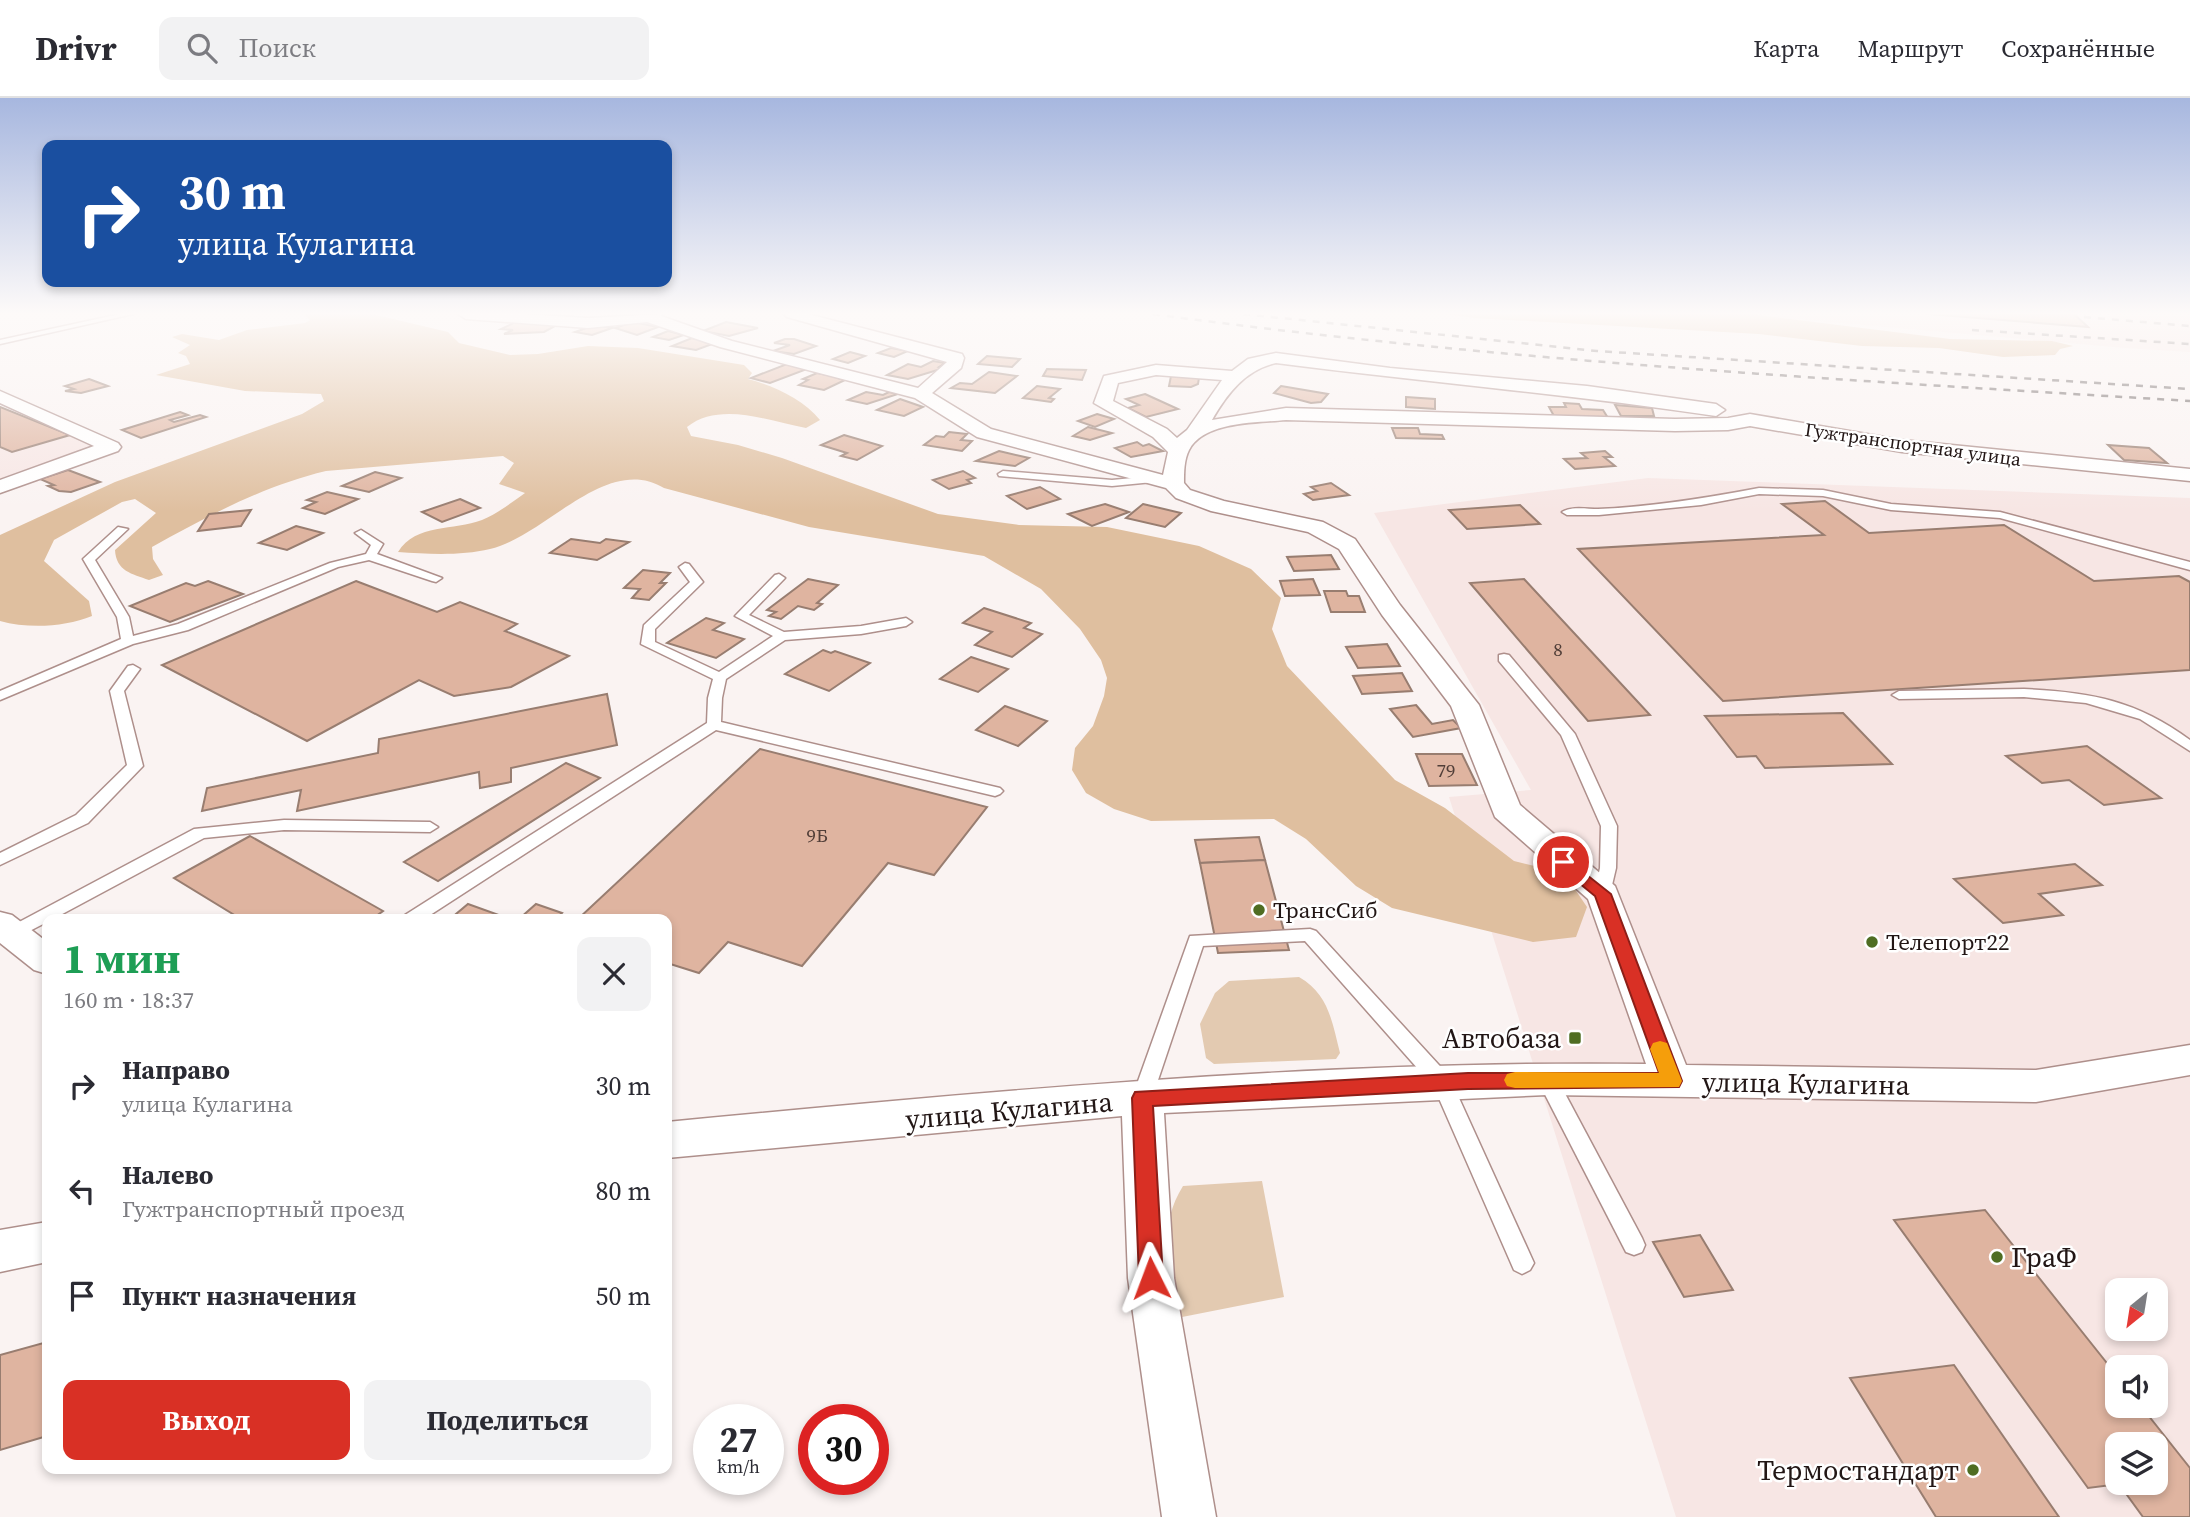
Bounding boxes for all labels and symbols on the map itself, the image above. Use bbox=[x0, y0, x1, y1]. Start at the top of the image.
street label: Гужтранспортная улица bbox=[1803, 416, 2023, 472]
house number: 8 bbox=[1553, 636, 1563, 662]
house number: 79 bbox=[1436, 757, 1456, 783]
house number: 9Б bbox=[806, 822, 828, 848]
pin bbox=[1533, 832, 1593, 892]
place label: ТрансСиб bbox=[1273, 894, 1377, 926]
marker: ТрансСиб bbox=[1251, 902, 1267, 918]
place label: Телепорт22 bbox=[1886, 926, 2009, 958]
marker: Телепорт22 bbox=[1864, 934, 1880, 950]
place label: Автобаза bbox=[1442, 1019, 1562, 1057]
marker: Автобаза bbox=[1567, 1030, 1583, 1046]
street label: улица Кулагина bbox=[1702, 1062, 1911, 1104]
street label: улица Кулагина bbox=[904, 1082, 1115, 1138]
place label: ГраФ bbox=[2011, 1238, 2076, 1276]
position arrow bbox=[1114, 1241, 1188, 1315]
marker: ГраФ bbox=[1989, 1249, 2005, 1265]
north arrow bbox=[2105, 1278, 2168, 1340]
speed limit sign: 30 bbox=[798, 1404, 889, 1495]
place label: Термостандарт bbox=[1757, 1451, 1959, 1489]
marker: Термостандарт bbox=[1965, 1462, 1981, 1478]

